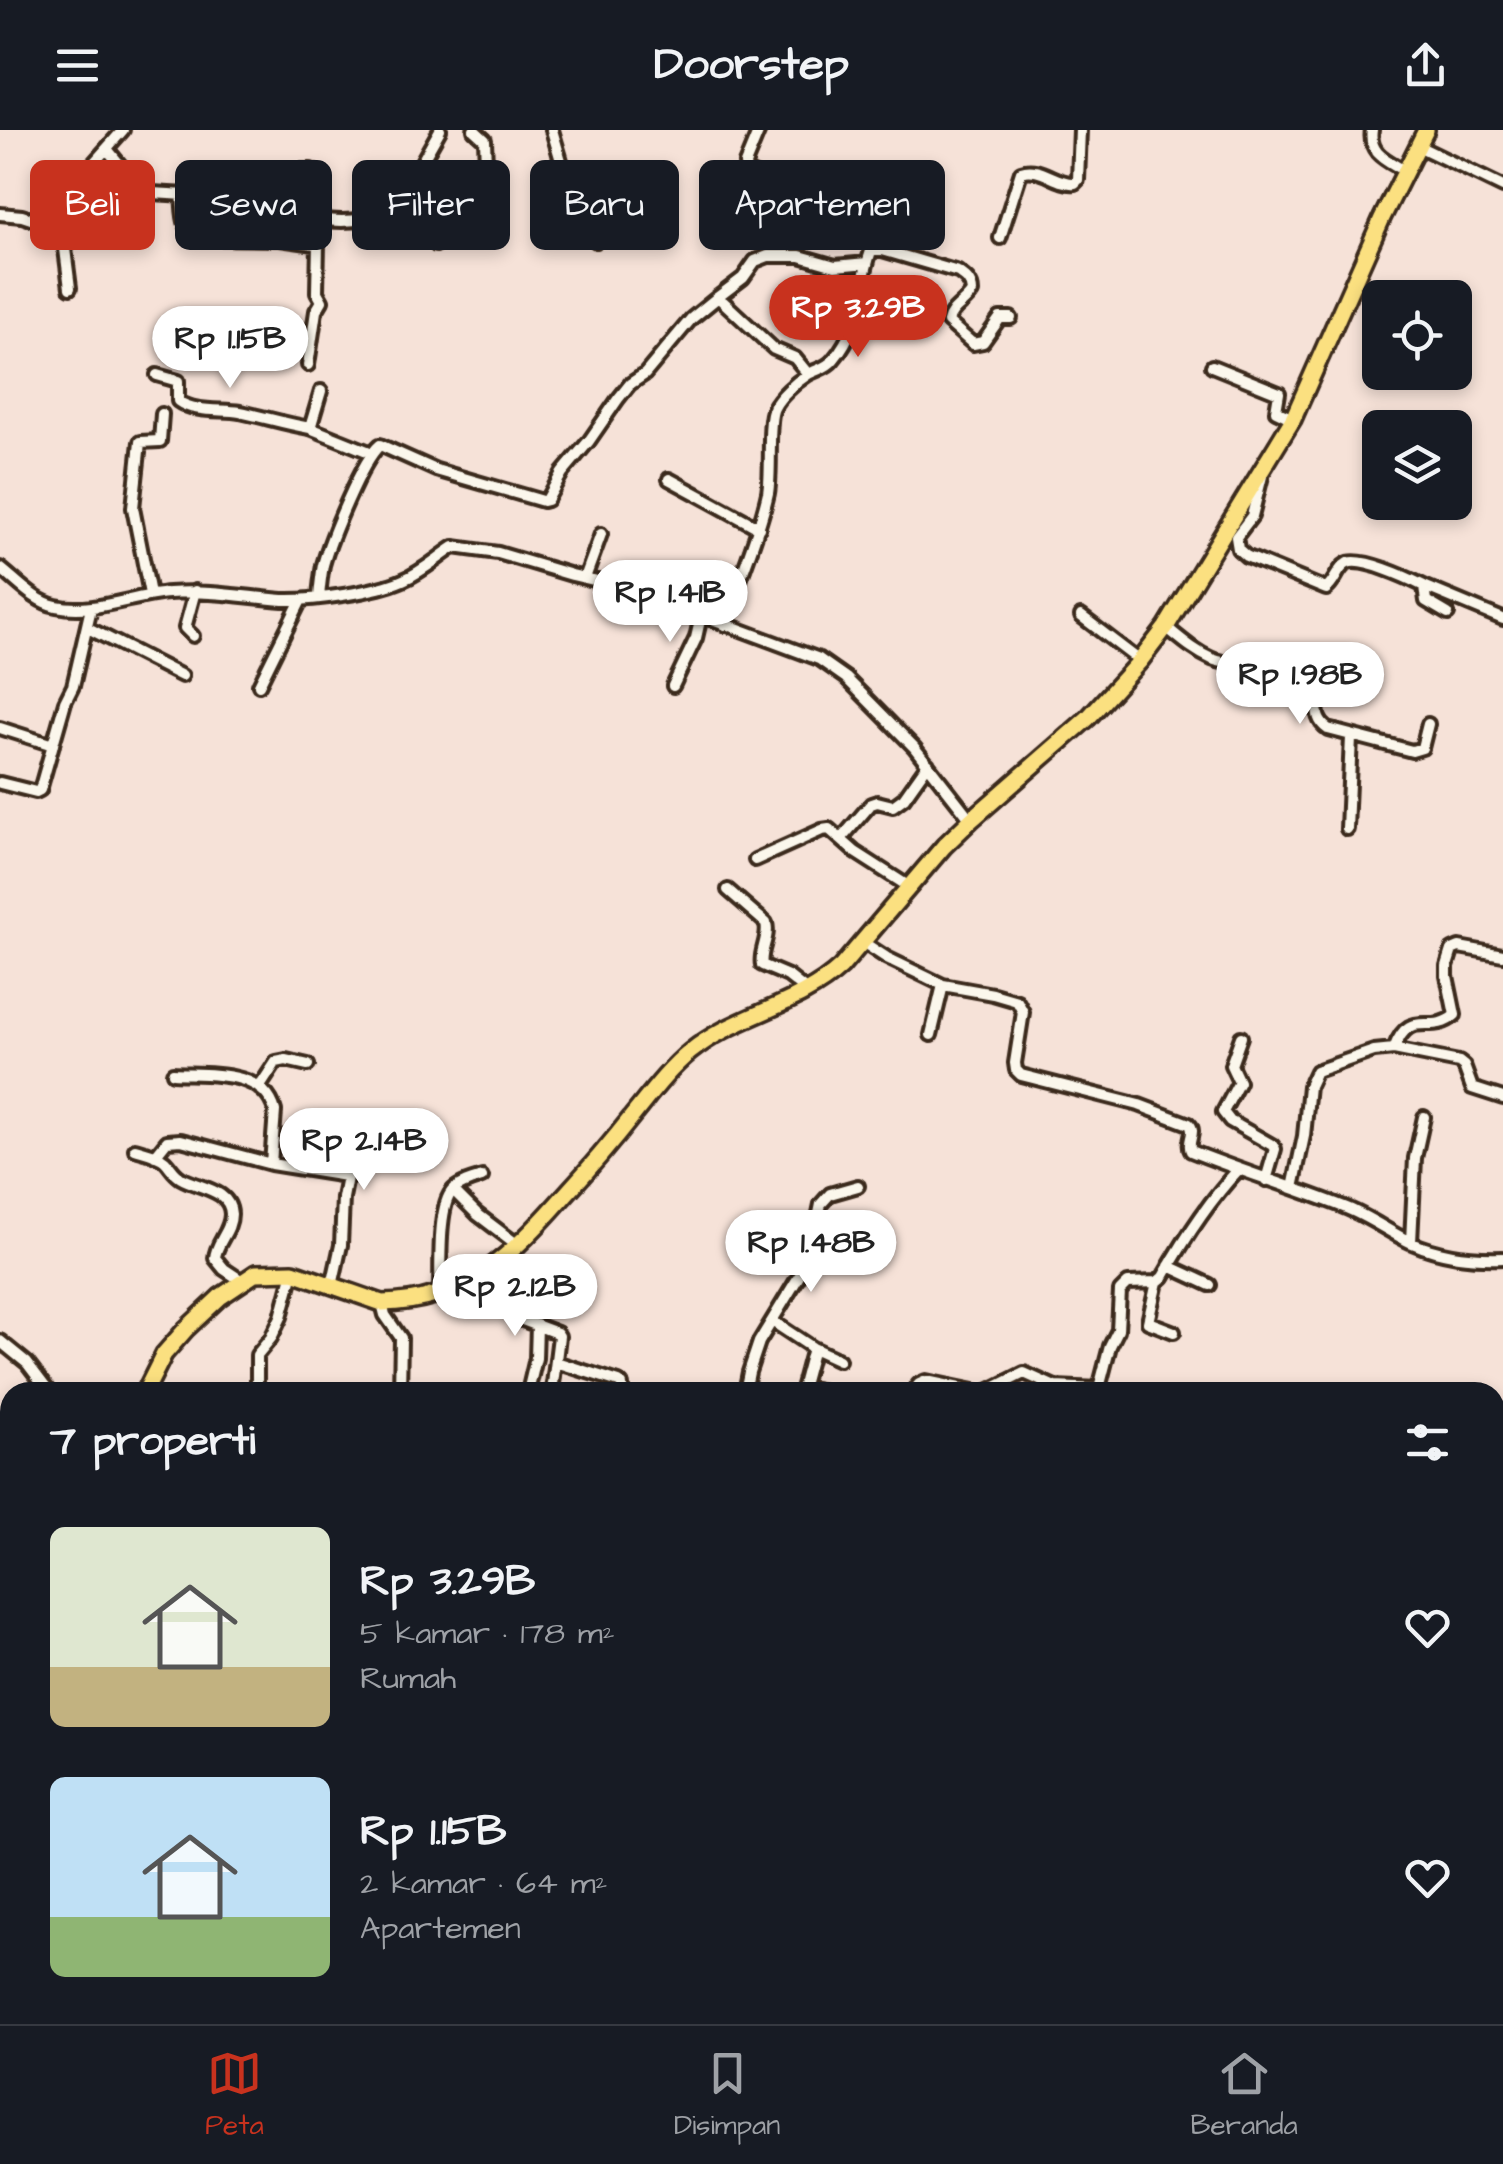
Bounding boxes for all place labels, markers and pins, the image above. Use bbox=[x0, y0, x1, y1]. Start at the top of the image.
pin: Rp 3.29B bbox=[755, 275, 961, 360]
pin: Rp 1.15B bbox=[127, 306, 333, 391]
pin: Rp 1.41B bbox=[567, 560, 773, 645]
pin: Rp 1.98B bbox=[1197, 642, 1403, 727]
pin: Rp 2.14B bbox=[261, 1108, 467, 1193]
pin: Rp 1.48B bbox=[708, 1210, 914, 1295]
pin: Rp 2.12B bbox=[412, 1254, 618, 1339]

